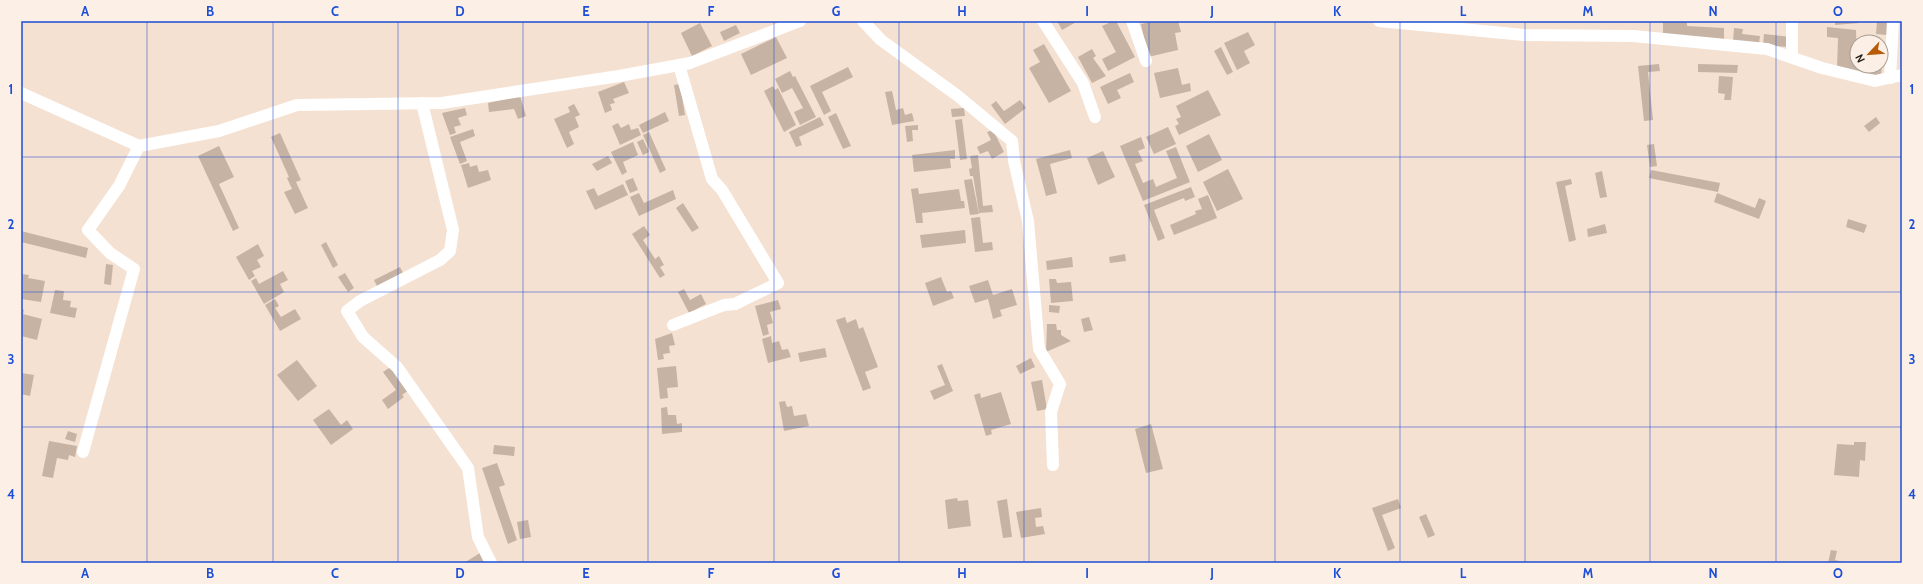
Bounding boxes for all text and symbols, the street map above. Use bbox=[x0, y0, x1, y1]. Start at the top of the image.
text: A bbox=[81, 3, 90, 19]
text: B bbox=[206, 3, 214, 19]
text: C bbox=[331, 3, 339, 19]
text: D bbox=[455, 3, 465, 19]
text: E bbox=[582, 3, 590, 19]
text: F bbox=[708, 3, 715, 19]
text: G bbox=[832, 3, 841, 19]
text: H bbox=[957, 3, 967, 19]
text: I bbox=[1085, 3, 1089, 19]
text: J bbox=[1209, 3, 1214, 19]
text: K bbox=[1333, 3, 1342, 19]
text: L bbox=[1460, 3, 1467, 19]
text: M bbox=[1583, 3, 1594, 19]
text: N bbox=[1708, 3, 1718, 19]
text: O bbox=[1833, 3, 1843, 19]
north arrow bbox=[1849, 34, 1889, 74]
text: N bbox=[1852, 52, 1868, 65]
text: 1 bbox=[9, 81, 13, 97]
text: 1 bbox=[1910, 81, 1914, 97]
text: 2 bbox=[8, 216, 15, 232]
text: 2 bbox=[1909, 216, 1916, 232]
text: 3 bbox=[7, 351, 15, 367]
text: 3 bbox=[1908, 351, 1916, 367]
text: 4 bbox=[7, 486, 15, 502]
text: 4 bbox=[1908, 486, 1916, 502]
text: A bbox=[81, 565, 90, 581]
text: B bbox=[206, 565, 214, 581]
text: C bbox=[331, 565, 339, 581]
text: D bbox=[455, 565, 465, 581]
text: E bbox=[582, 565, 590, 581]
text: F bbox=[708, 565, 715, 581]
text: G bbox=[832, 565, 841, 581]
text: H bbox=[957, 565, 967, 581]
text: I bbox=[1085, 565, 1089, 581]
text: J bbox=[1209, 565, 1214, 581]
text: K bbox=[1333, 565, 1342, 581]
text: L bbox=[1460, 565, 1467, 581]
text: M bbox=[1583, 565, 1594, 581]
text: N bbox=[1708, 565, 1718, 581]
text: O bbox=[1833, 565, 1843, 581]

